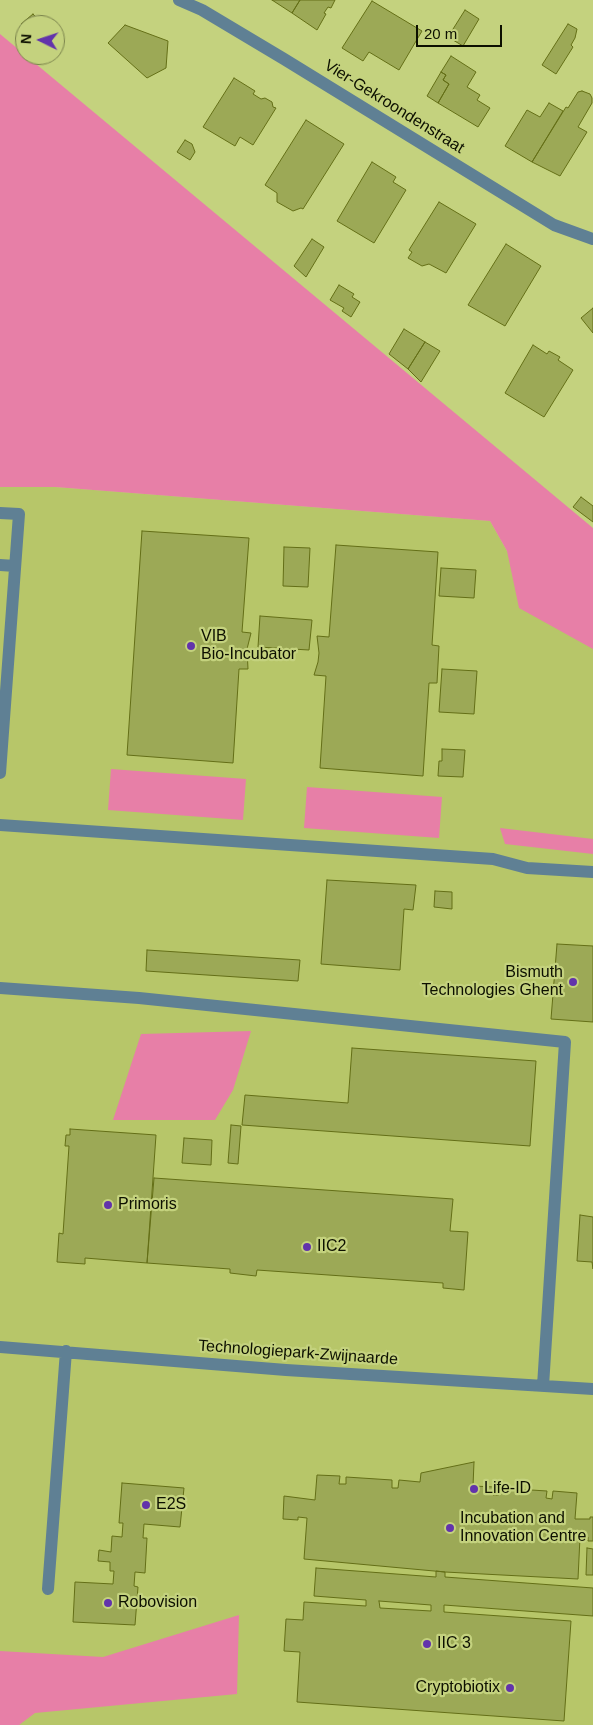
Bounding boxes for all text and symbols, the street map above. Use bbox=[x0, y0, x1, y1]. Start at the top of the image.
north arrow bbox=[15, 15, 65, 65]
scale bar bbox=[418, 15, 504, 47]
text: 20 m bbox=[424, 25, 457, 42]
text: N bbox=[18, 33, 34, 45]
street label: Vier-Gekroondenstraat bbox=[320, 56, 468, 158]
place label: VIB Bio-Incubator bbox=[201, 627, 296, 665]
marker: VIB Bio-Incubator bbox=[185, 640, 197, 652]
place label: Bismuth Technologies Ghent bbox=[422, 963, 563, 1001]
marker: Bismuth Technologies Ghent bbox=[567, 976, 579, 988]
place label: Primoris bbox=[118, 1195, 177, 1215]
marker: Primoris bbox=[102, 1199, 114, 1211]
place label: IIC2 bbox=[317, 1237, 346, 1257]
marker: IIC2 bbox=[301, 1241, 313, 1253]
street label: Technologiepark-Zwijnaarde bbox=[198, 1336, 398, 1370]
place label: Life-ID bbox=[484, 1479, 531, 1499]
marker: Life-ID bbox=[468, 1483, 480, 1495]
place label: E2S bbox=[156, 1495, 186, 1515]
marker: E2S bbox=[140, 1499, 152, 1511]
place label: Incubation and Innovation Centre bbox=[460, 1509, 586, 1547]
marker: Incubation and Innovation Centre bbox=[444, 1522, 456, 1534]
place label: Robovision bbox=[118, 1593, 197, 1613]
marker: Robovision bbox=[102, 1597, 114, 1609]
place label: IIC 3 bbox=[437, 1634, 471, 1654]
marker: IIC 3 bbox=[421, 1638, 433, 1650]
place label: Cryptobiotix bbox=[416, 1678, 500, 1698]
marker: Cryptobiotix bbox=[504, 1682, 516, 1694]

